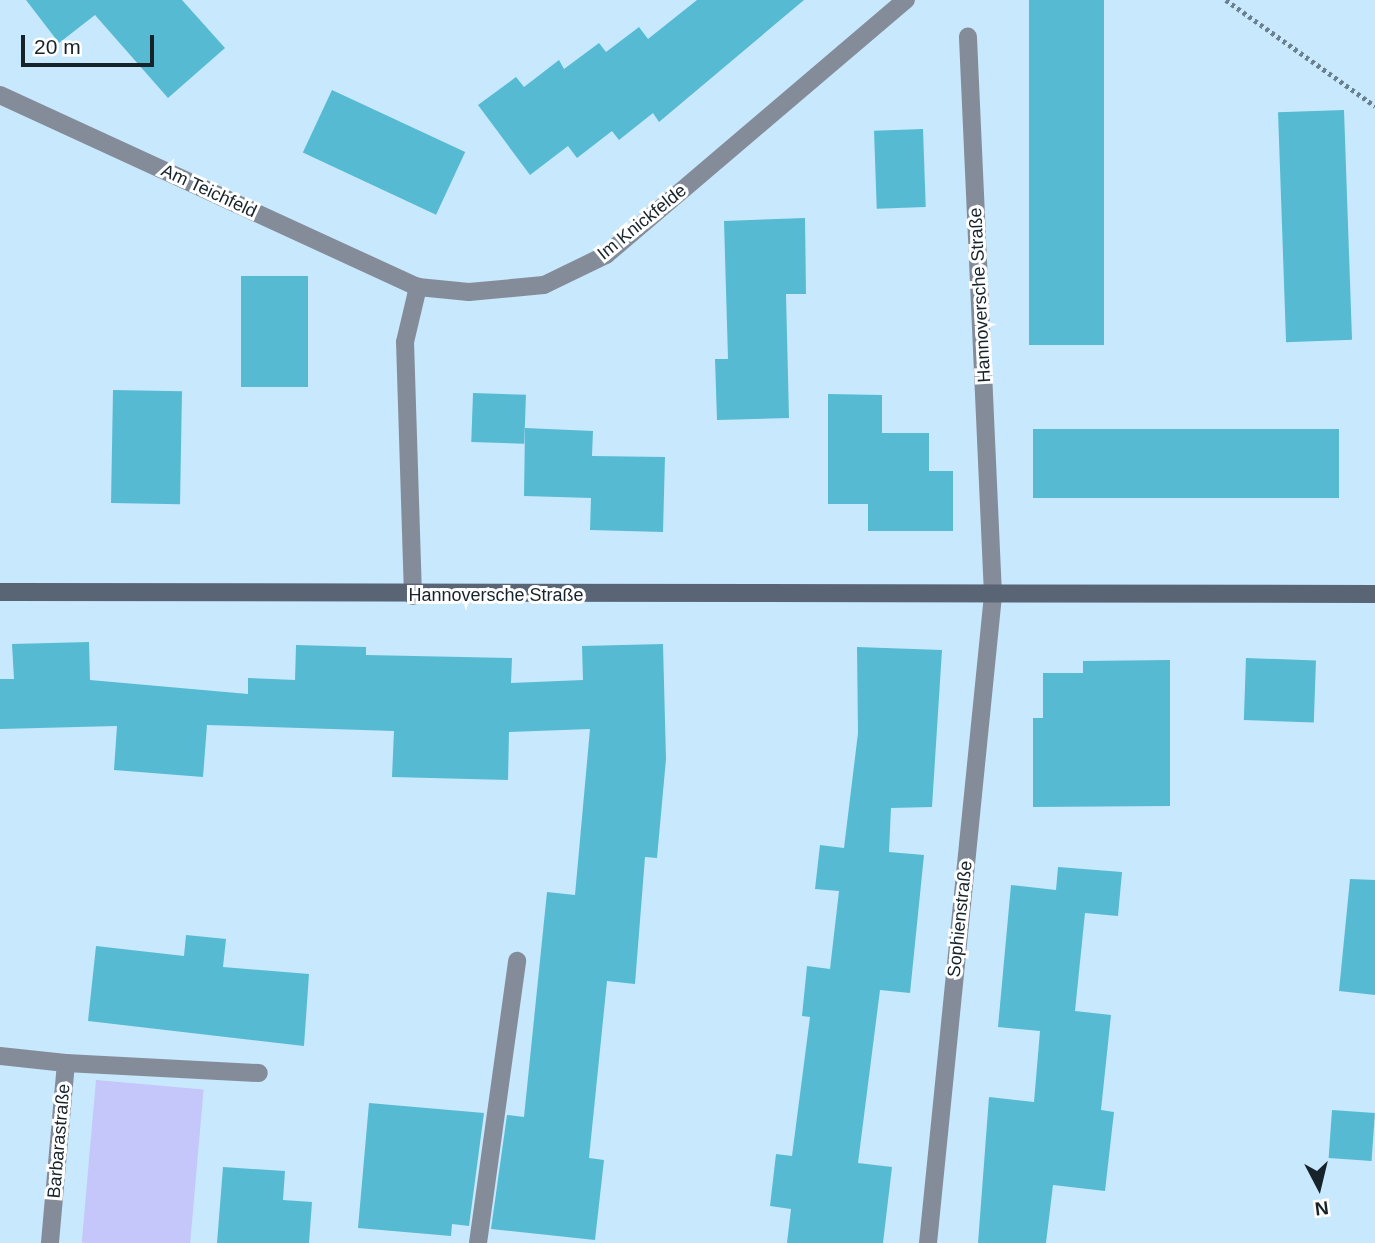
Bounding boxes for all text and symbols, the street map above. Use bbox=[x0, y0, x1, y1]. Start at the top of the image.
scale bar bbox=[24, 21, 158, 65]
text: 20 m bbox=[34, 35, 81, 58]
street label: Am Teichfeld bbox=[158, 159, 260, 223]
street label: Im Knickfelde bbox=[593, 180, 691, 264]
street label: Hannoversche Straße bbox=[965, 207, 995, 383]
street label: Hannoversche Straße bbox=[408, 584, 584, 606]
street label: Sophienstraße bbox=[943, 860, 977, 978]
street label: Barbarastraße bbox=[43, 1083, 75, 1199]
north arrow bbox=[1284, 1152, 1354, 1222]
text: N bbox=[1314, 1197, 1330, 1220]

